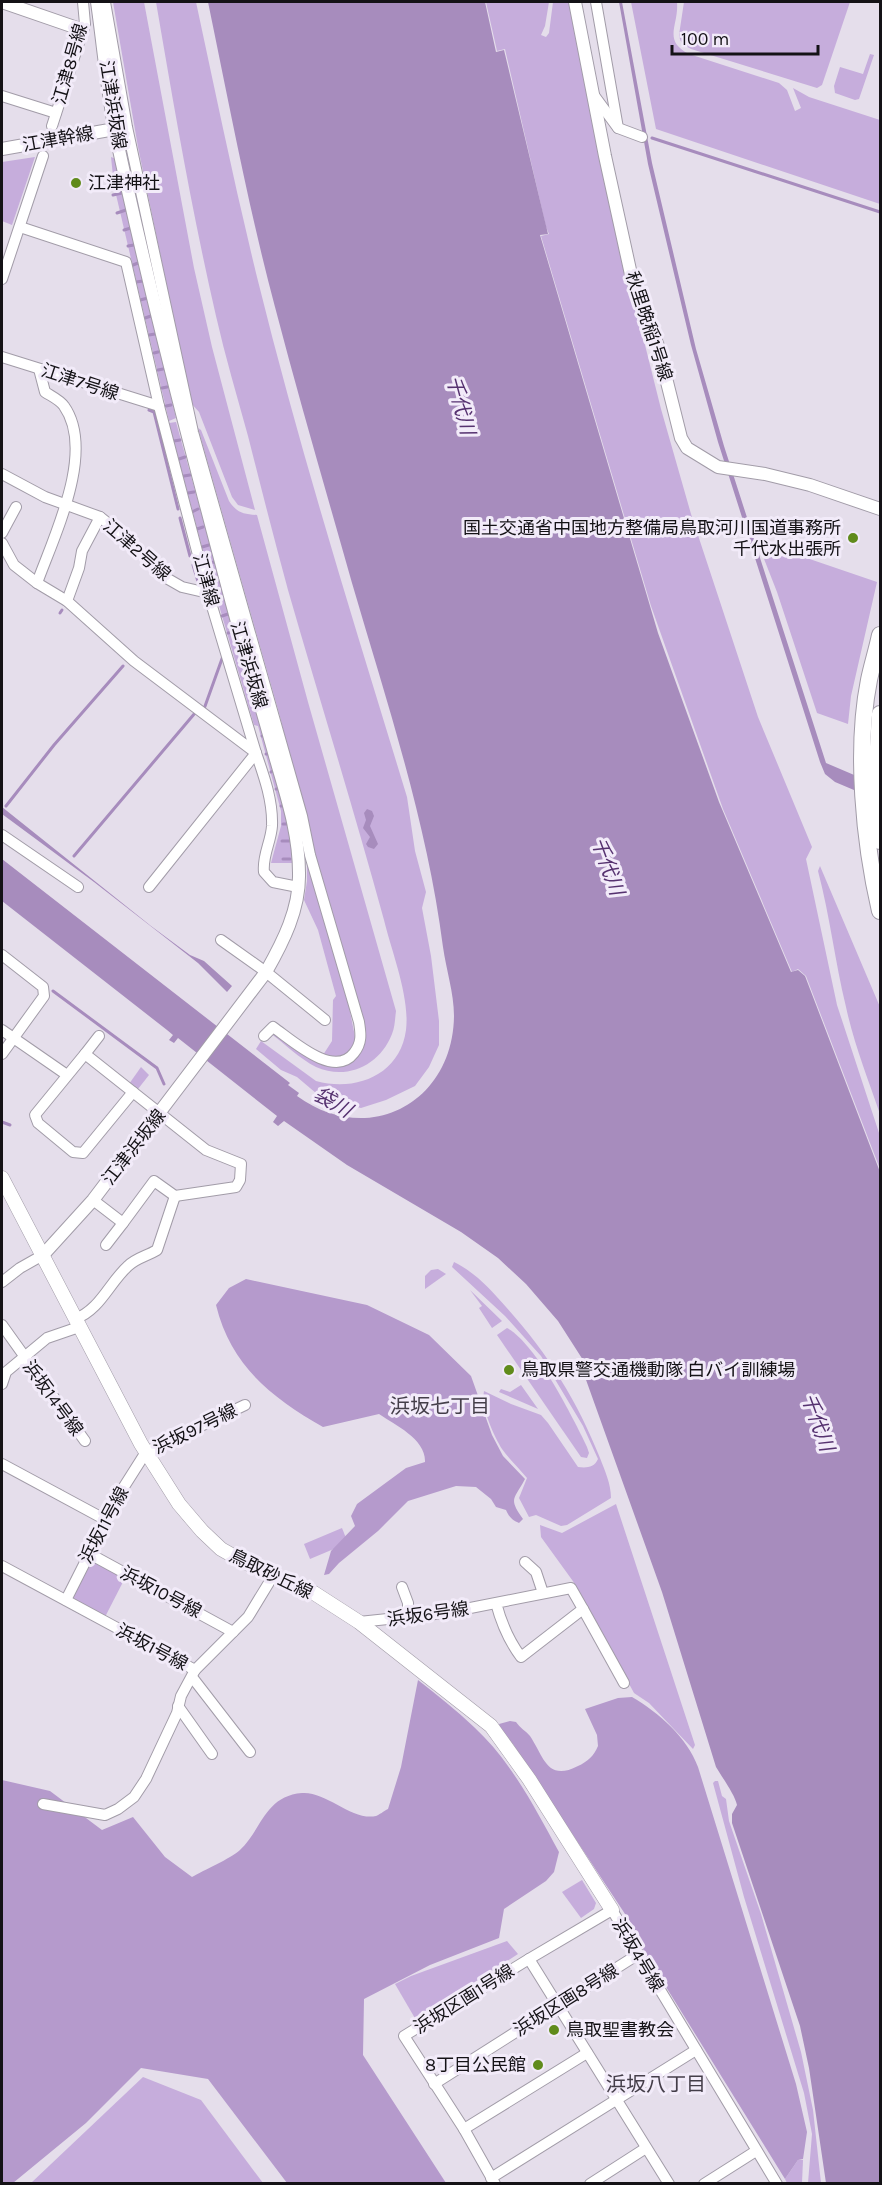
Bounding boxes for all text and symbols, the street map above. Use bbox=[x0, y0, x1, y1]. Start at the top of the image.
scale bar bbox=[672, 18, 818, 56]
street label: 江津8号線 bbox=[48, 21, 92, 107]
text: 100 m bbox=[681, 28, 729, 50]
street label: 江津浜坂線 bbox=[95, 59, 131, 151]
street label: 江津幹線 bbox=[21, 122, 95, 156]
place label: 江津神社 bbox=[88, 172, 160, 194]
marker: 江津神社 bbox=[69, 176, 83, 190]
street label: 秋里晩稲1号線 bbox=[621, 268, 677, 384]
street label: 江津7号線 bbox=[38, 359, 122, 405]
water label: 千代川 bbox=[442, 373, 480, 439]
street label: 江津2号線 bbox=[99, 515, 175, 585]
place label: 国土交通省中国地方整備局鳥取河川国道事務所 千代水出張所 bbox=[463, 517, 841, 560]
marker: 国土交通省中国地方整備局鳥取河川国道事務所 千代水出張所 bbox=[846, 531, 860, 545]
street label: 江津線 bbox=[188, 551, 224, 609]
street label: 江津浜坂線 bbox=[226, 619, 272, 711]
water label: 千代川 bbox=[586, 834, 629, 900]
water label: 袋川 bbox=[310, 1082, 358, 1123]
street label: 江津浜坂線 bbox=[98, 1105, 170, 1189]
street label: 浜坂14号線 bbox=[18, 1356, 88, 1440]
place label: 鳥取県警交通機動隊 白バイ訓練場 bbox=[521, 1359, 795, 1381]
marker: 鳥取県警交通機動隊 白バイ訓練場 bbox=[502, 1363, 516, 1377]
water label: 千代川 bbox=[796, 1390, 839, 1456]
district label: 浜坂七丁目 bbox=[390, 1395, 490, 1418]
street label: 浜坂97号線 bbox=[149, 1399, 241, 1459]
street label: 浜坂11号線 bbox=[75, 1483, 133, 1567]
street label: 鳥取砂丘線 bbox=[226, 1544, 316, 1604]
street label: 浜坂10号線 bbox=[117, 1561, 205, 1623]
street label: 浜坂6号線 bbox=[386, 1597, 470, 1631]
street label: 浜坂1号線 bbox=[112, 1619, 192, 1675]
street label: 浜坂4号線 bbox=[607, 1914, 669, 1996]
street label: 浜坂区画1号線 bbox=[410, 1959, 518, 2039]
street label: 浜坂区画8号線 bbox=[510, 1959, 622, 2041]
place label: 鳥取聖書教会 bbox=[566, 2019, 674, 2041]
marker: 鳥取聖書教会 bbox=[547, 2023, 561, 2037]
place label: 8丁目公民館 bbox=[425, 2054, 526, 2076]
marker: 8丁目公民館 bbox=[531, 2058, 545, 2072]
district label: 浜坂八丁目 bbox=[606, 2073, 706, 2096]

